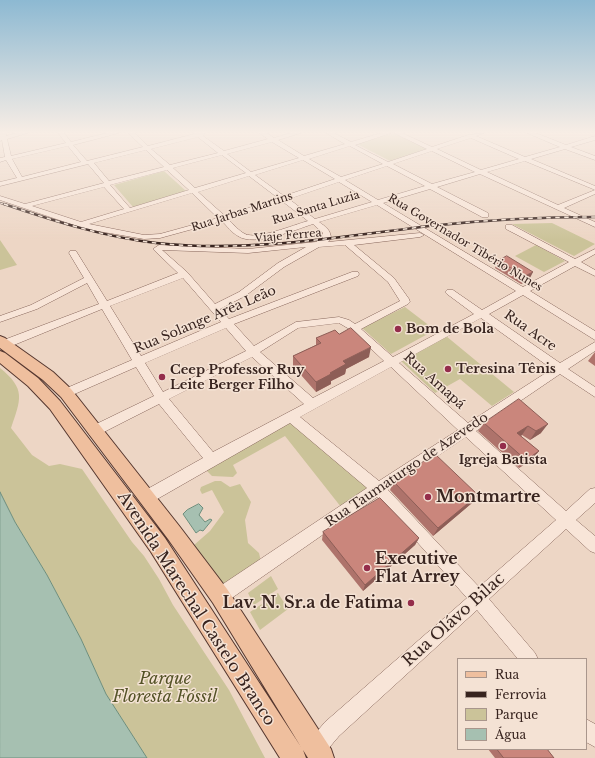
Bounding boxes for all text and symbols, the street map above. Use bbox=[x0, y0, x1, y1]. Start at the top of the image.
street label: Rua Santa Luzia bbox=[271, 188, 361, 228]
street label: Rua Jarbas Martins bbox=[190, 189, 294, 235]
street label: Rua Governador Tibério Nunes bbox=[386, 192, 544, 294]
street label: Viaje Ferrea bbox=[254, 226, 322, 246]
street label: Rua Solange Arêa Leão bbox=[131, 283, 279, 357]
street label: Rua Acre bbox=[501, 307, 559, 355]
place label: Bom de Bola bbox=[406, 321, 494, 337]
marker: Bom de Bola bbox=[393, 324, 403, 334]
street label: Rua Amapá bbox=[400, 349, 468, 413]
place label: Teresina Tênis bbox=[456, 361, 556, 377]
place label: Ceep Professor Ruy Leite Berger Filho bbox=[170, 362, 304, 393]
marker: Teresina Tênis bbox=[443, 364, 453, 374]
marker: Ceep Professor Ruy Leite Berger Filho bbox=[157, 372, 167, 382]
street label: Rua Taumaturgo de Azevedo bbox=[323, 410, 491, 530]
marker: Igreja Batista bbox=[498, 441, 508, 451]
place label: Igreja Batista bbox=[459, 452, 547, 468]
place label: Montmartre bbox=[436, 487, 540, 507]
street label: Avenida Marechal Castelo Branco bbox=[113, 488, 279, 730]
marker: Montmartre bbox=[423, 492, 433, 502]
place label: Executive Flat Arrey bbox=[375, 549, 460, 587]
marker: Executive Flat Arrey bbox=[362, 563, 372, 573]
street label: Rua Olávo Bilac bbox=[399, 569, 509, 671]
place label: Lav. N. Sr.a de Fatima bbox=[223, 593, 403, 613]
marker: Lav. N. Sr.a de Fatima bbox=[406, 598, 416, 608]
legend bbox=[457, 658, 587, 750]
text: Rua bbox=[495, 667, 519, 682]
park label: Parque Floresta Fóssil bbox=[113, 669, 217, 707]
text: Ferrovia bbox=[495, 687, 546, 702]
text: Parque bbox=[495, 707, 538, 722]
text: Água bbox=[495, 727, 526, 742]

